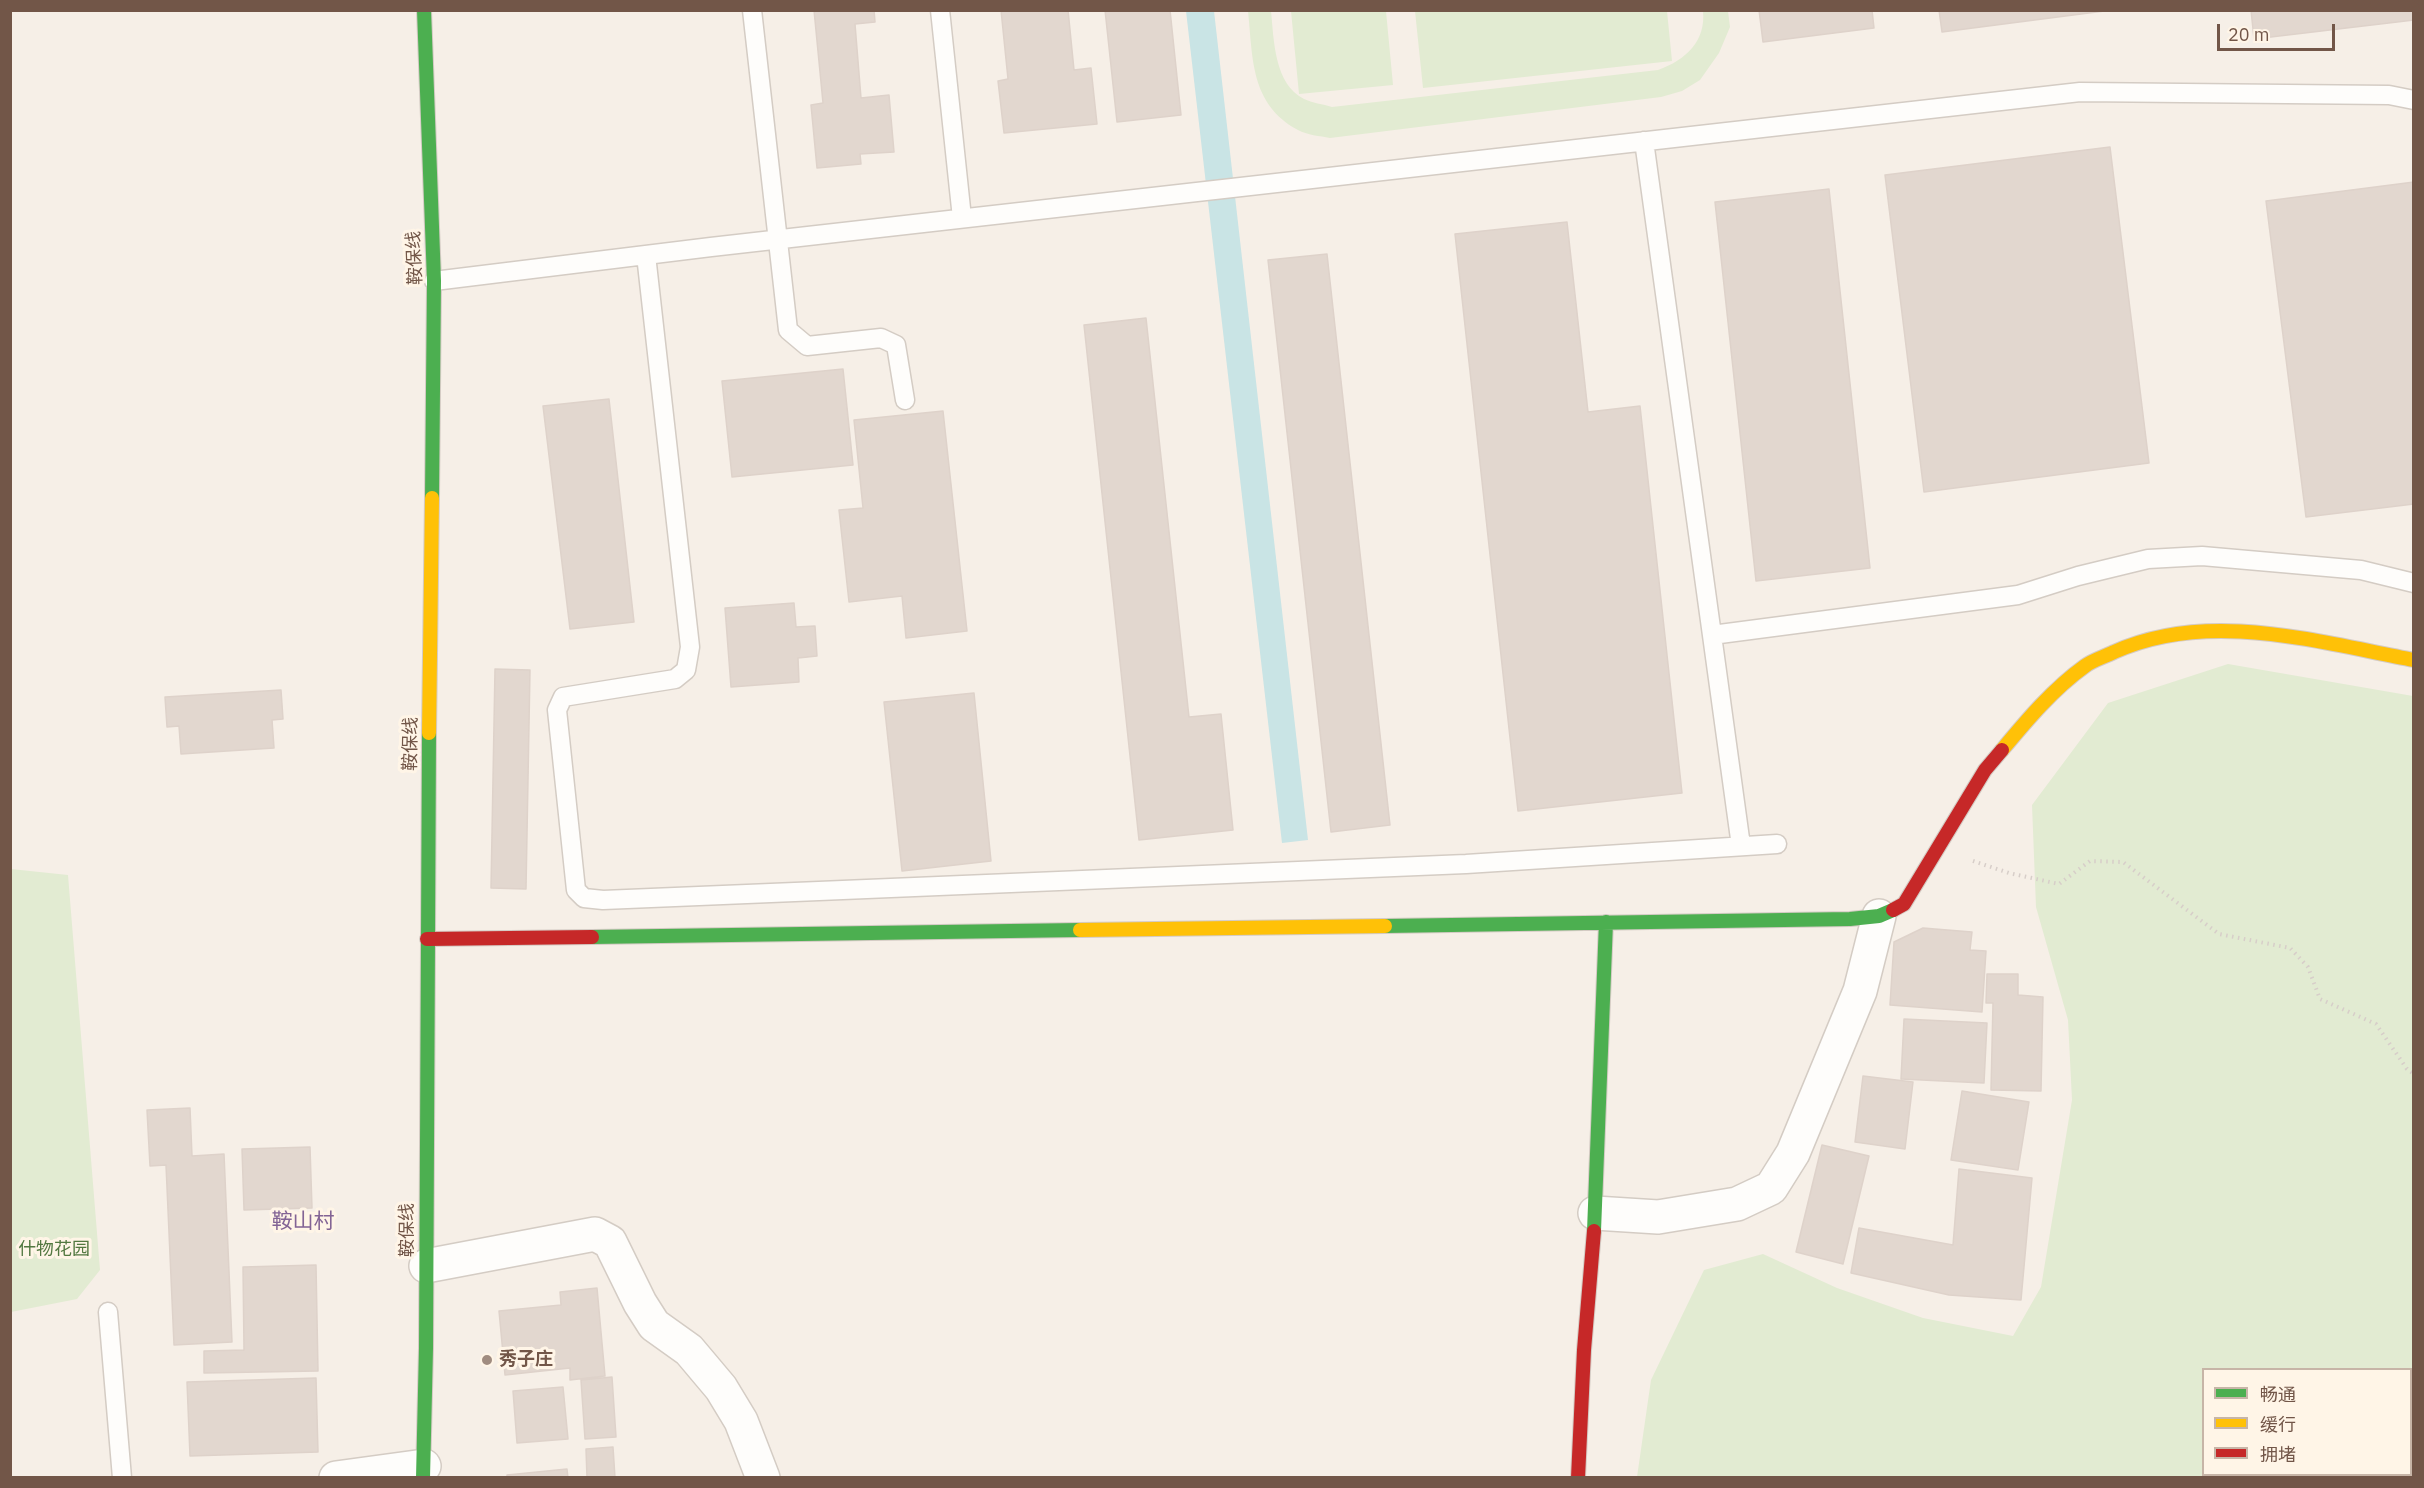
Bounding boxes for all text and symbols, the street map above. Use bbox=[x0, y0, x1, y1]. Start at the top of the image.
scale bar bbox=[2220, 12, 2338, 50]
text: 20 m bbox=[2228, 23, 2270, 46]
street label: 鞍保线 bbox=[403, 231, 427, 285]
street label: 鞍保线 bbox=[400, 717, 422, 771]
street label: 鞍保线 bbox=[397, 1203, 419, 1257]
district label: 鞍山村 bbox=[272, 1209, 334, 1235]
park label: 什物花园 bbox=[18, 1239, 90, 1261]
place label: 秀子庄 bbox=[499, 1349, 553, 1371]
marker: 秀子庄 bbox=[480, 1353, 494, 1367]
legend bbox=[2202, 1368, 2412, 1476]
text: 畅通 bbox=[2260, 1383, 2296, 1406]
text: 缓行 bbox=[2260, 1413, 2296, 1436]
text: 拥堵 bbox=[2260, 1443, 2296, 1466]

